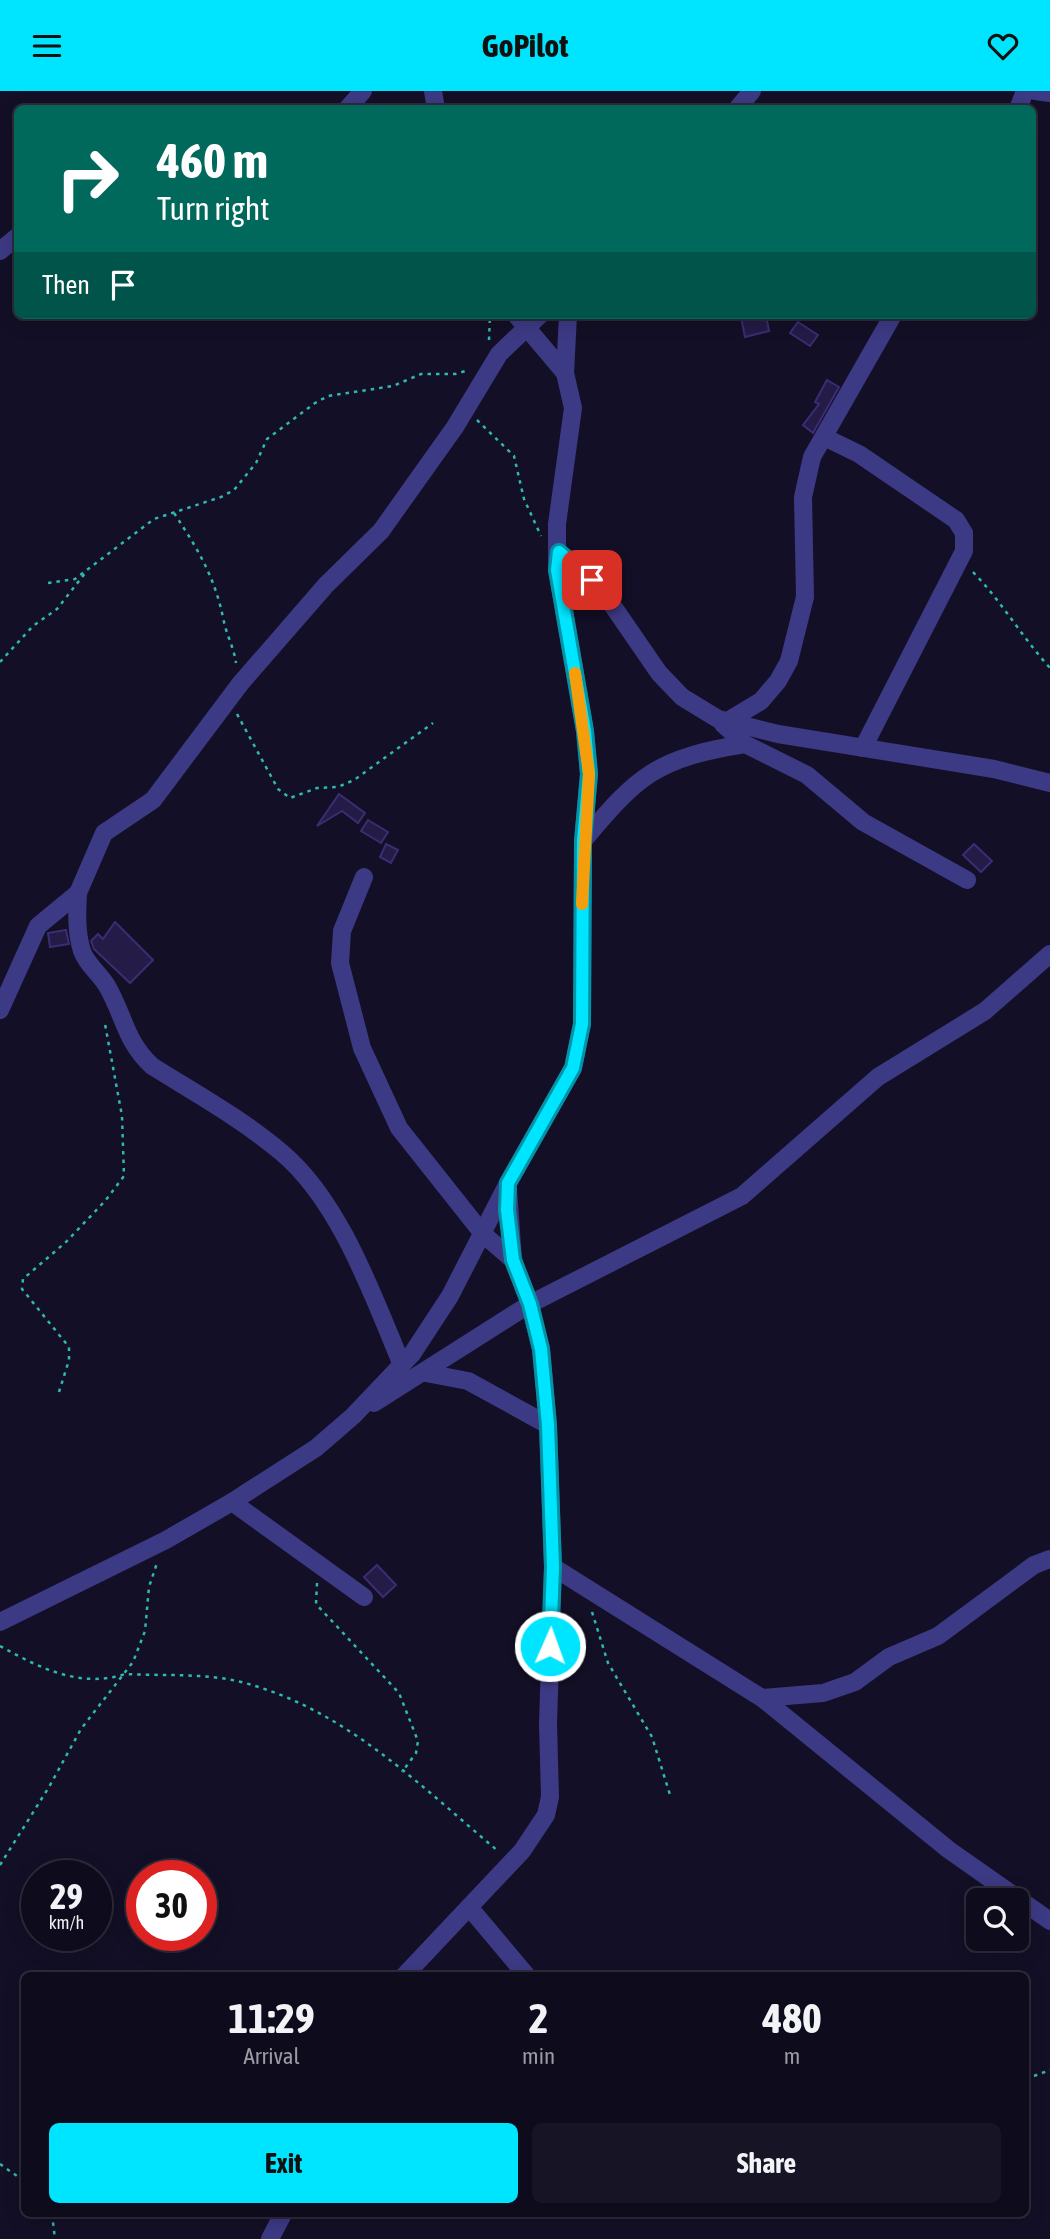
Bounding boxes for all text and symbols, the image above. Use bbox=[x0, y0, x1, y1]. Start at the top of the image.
icon: menu bbox=[28, 27, 66, 65]
text: GoPilot bbox=[481, 27, 569, 64]
icon: heart bbox=[984, 27, 1022, 65]
text: 460 m bbox=[157, 132, 268, 188]
icon: right bbox=[42, 133, 133, 224]
text: Turn right bbox=[157, 190, 270, 227]
icon: arrive bbox=[104, 266, 142, 304]
text: Then bbox=[42, 270, 90, 300]
pin bbox=[562, 550, 622, 610]
icon: arrive bbox=[573, 561, 611, 599]
position arrow bbox=[513, 1609, 587, 1683]
speed limit sign: 30 bbox=[126, 1860, 217, 1951]
text: 29 bbox=[50, 1876, 83, 1916]
map controls bbox=[966, 1888, 1029, 1951]
button: search bbox=[966, 1888, 1029, 1951]
text: km/h bbox=[49, 1912, 84, 1933]
text: 11:29 bbox=[228, 1994, 315, 2042]
text: 2 bbox=[529, 1994, 548, 2042]
text: 480 bbox=[762, 1994, 822, 2042]
text: Arrival bbox=[243, 2043, 300, 2069]
text: min bbox=[522, 2043, 555, 2069]
text: m bbox=[784, 2043, 800, 2069]
button: Exit bbox=[49, 2123, 518, 2203]
button: Share bbox=[532, 2123, 1001, 2203]

